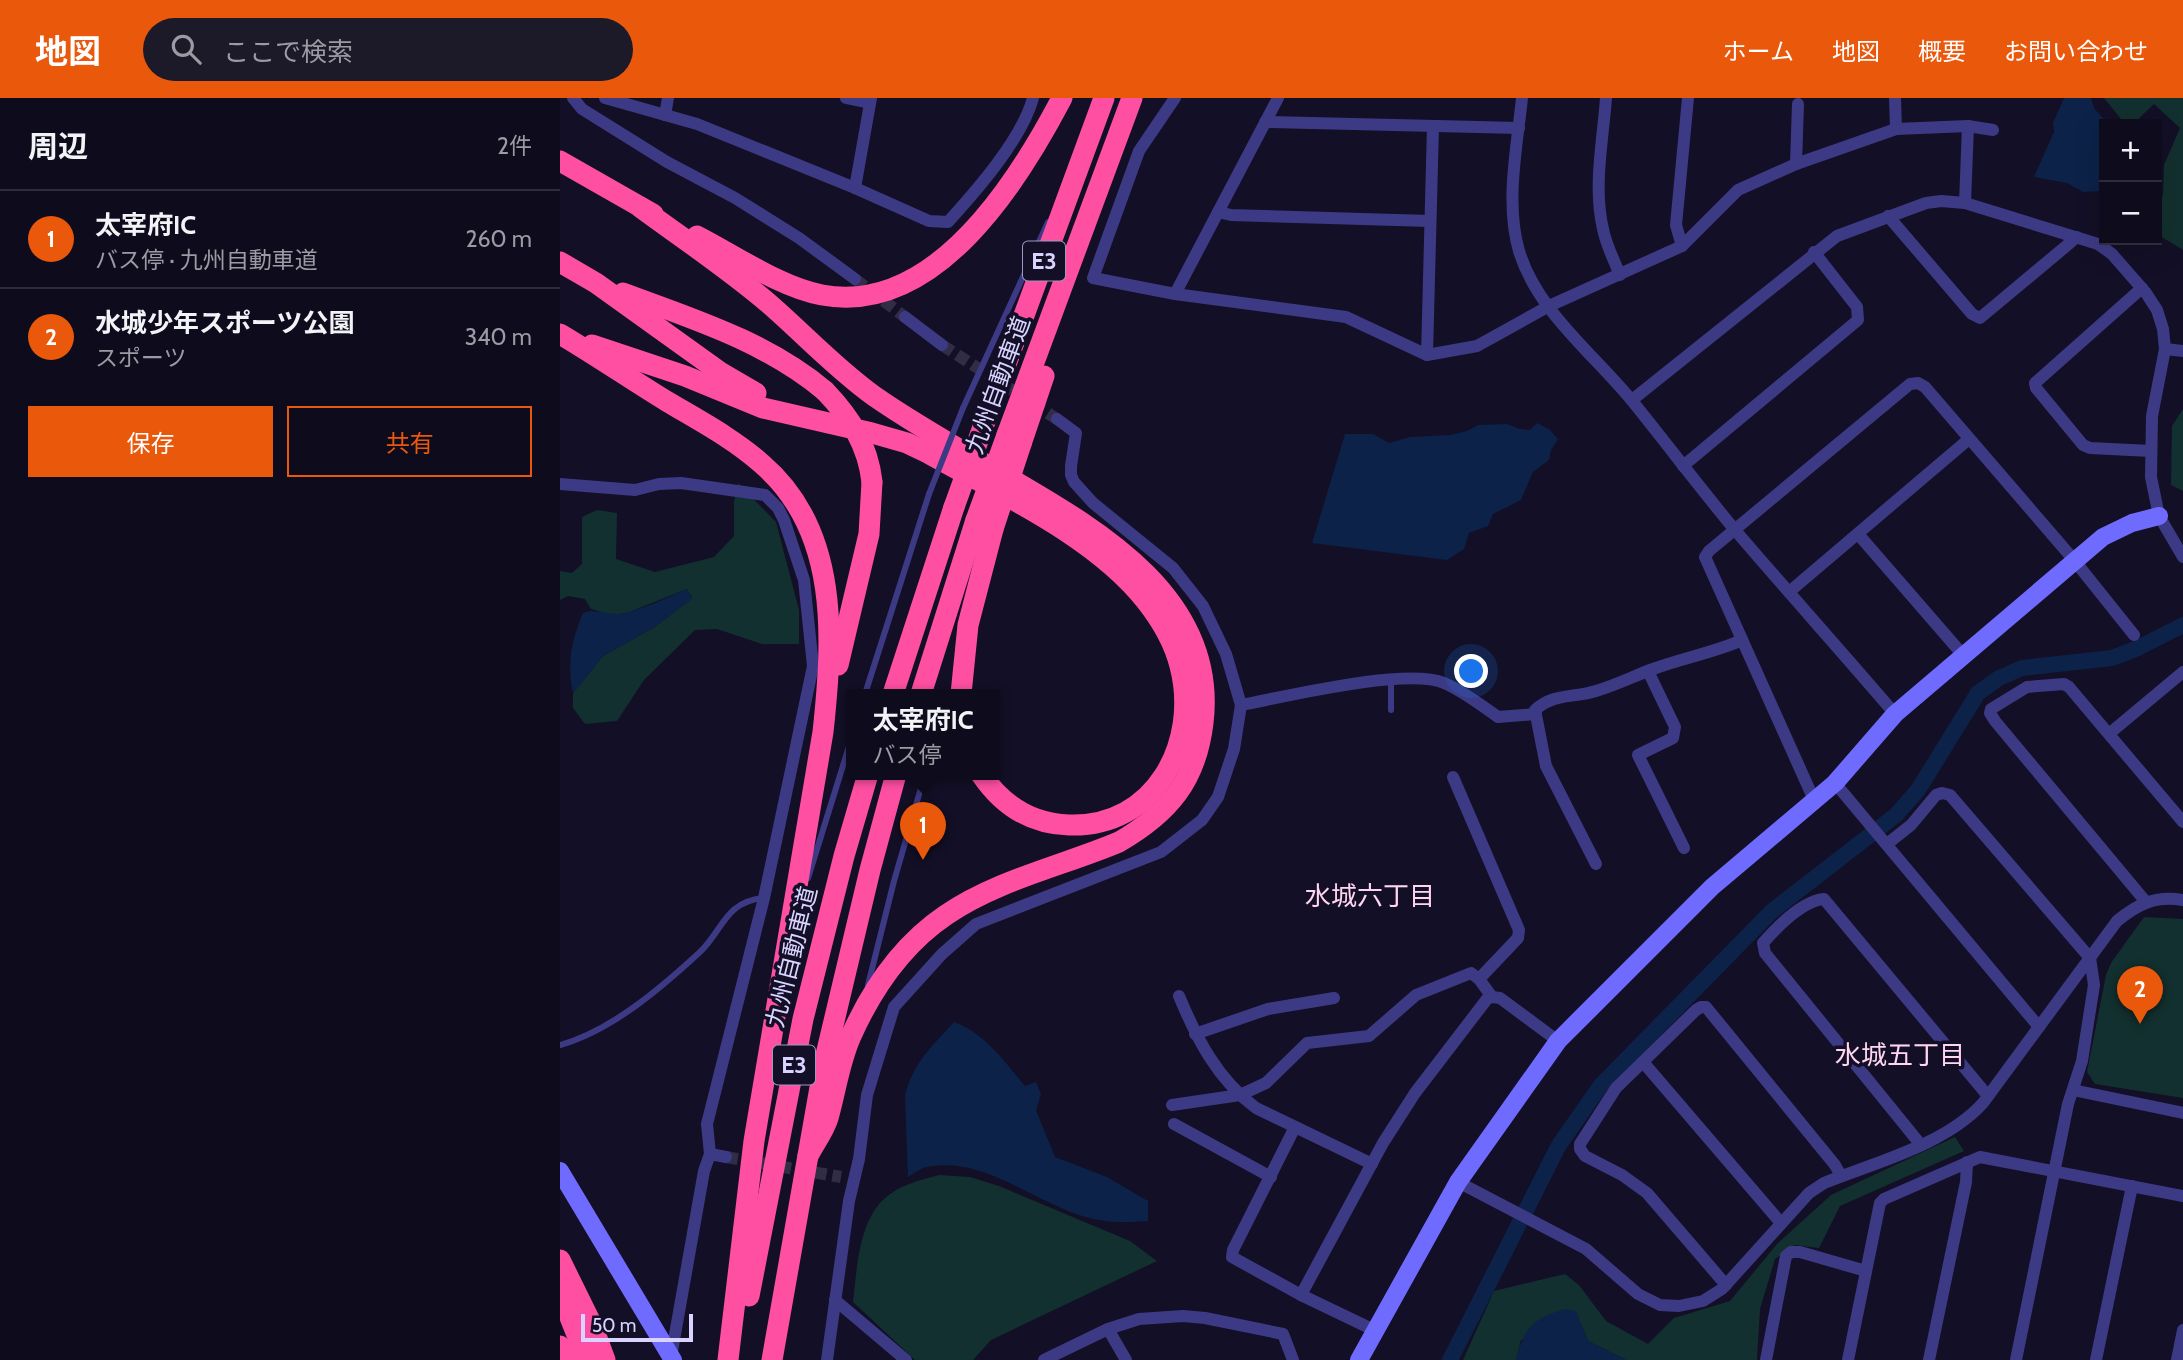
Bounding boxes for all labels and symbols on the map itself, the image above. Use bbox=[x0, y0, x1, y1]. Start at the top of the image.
road number: E3 bbox=[1023, 242, 1065, 280]
street label: 九州自動車道 bbox=[959, 312, 1036, 457]
your location bbox=[1454, 654, 1488, 688]
pin: 1 bbox=[900, 802, 946, 860]
district label: 水城六丁目 bbox=[1305, 880, 1435, 912]
street label: 九州自動車道 bbox=[760, 884, 823, 1030]
pin: 2 bbox=[2117, 966, 2163, 1024]
district label: 水城五丁目 bbox=[1835, 1039, 1965, 1071]
road number: E3 bbox=[773, 1046, 815, 1084]
scale bar bbox=[581, 1311, 693, 1343]

